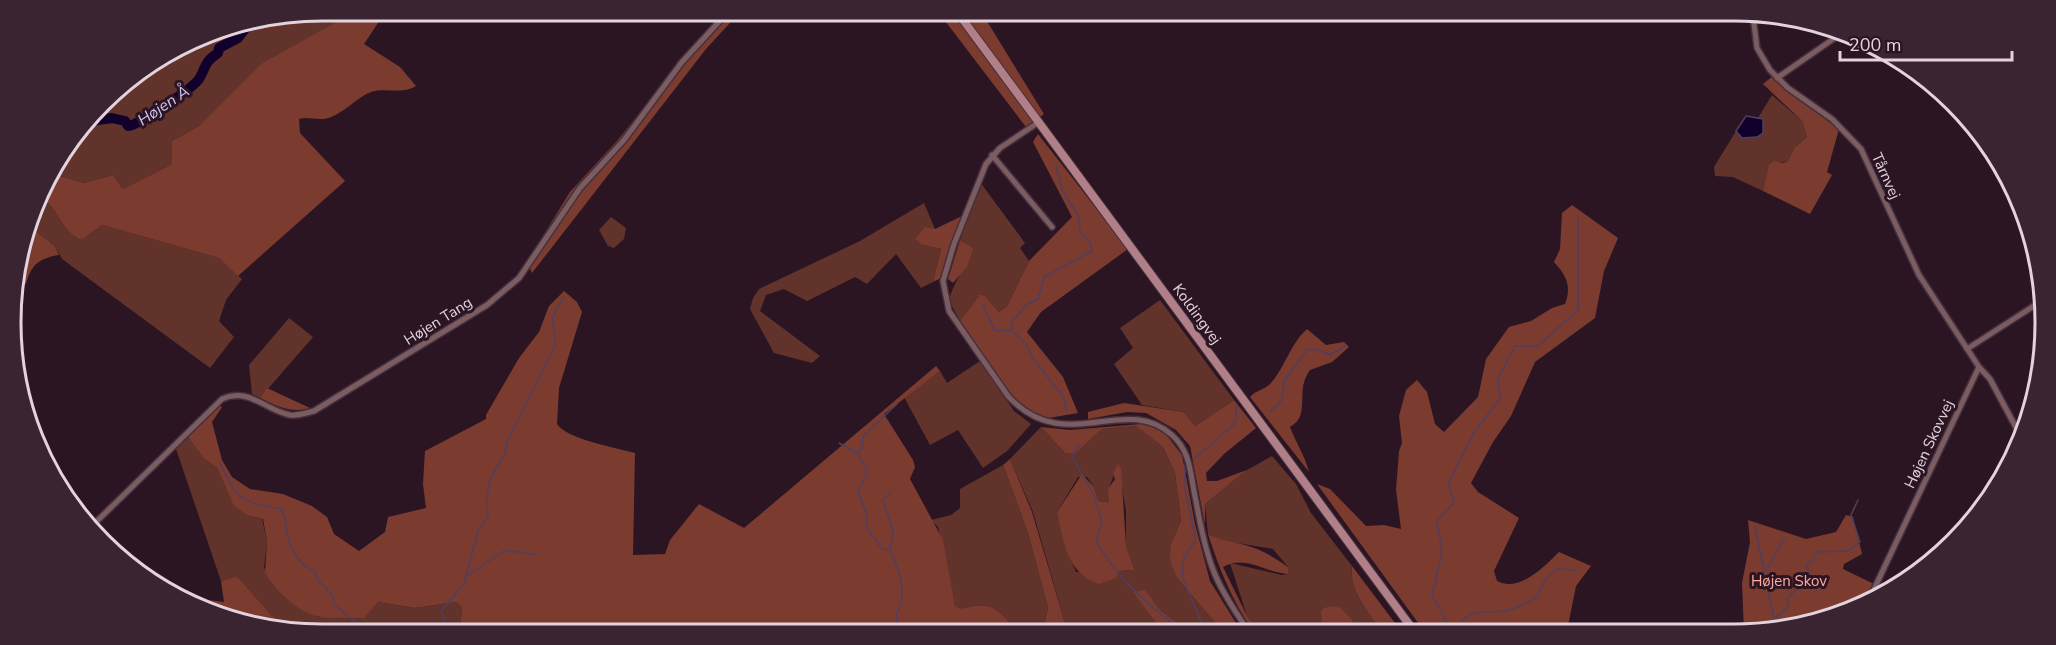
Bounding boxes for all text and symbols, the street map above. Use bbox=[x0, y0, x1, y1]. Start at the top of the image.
scale bar bbox=[1840, 24, 2012, 62]
text: 200 m bbox=[1849, 33, 1901, 57]
water label: Højen Å bbox=[133, 80, 194, 131]
street label: Tårnvej bbox=[1867, 150, 1905, 202]
street label: Koldingvej bbox=[1168, 280, 1226, 348]
street label: Højen Tang bbox=[400, 292, 476, 350]
street label: Højen Skovvej bbox=[1900, 396, 1958, 492]
park label: Højen Skov bbox=[1751, 571, 1827, 591]

